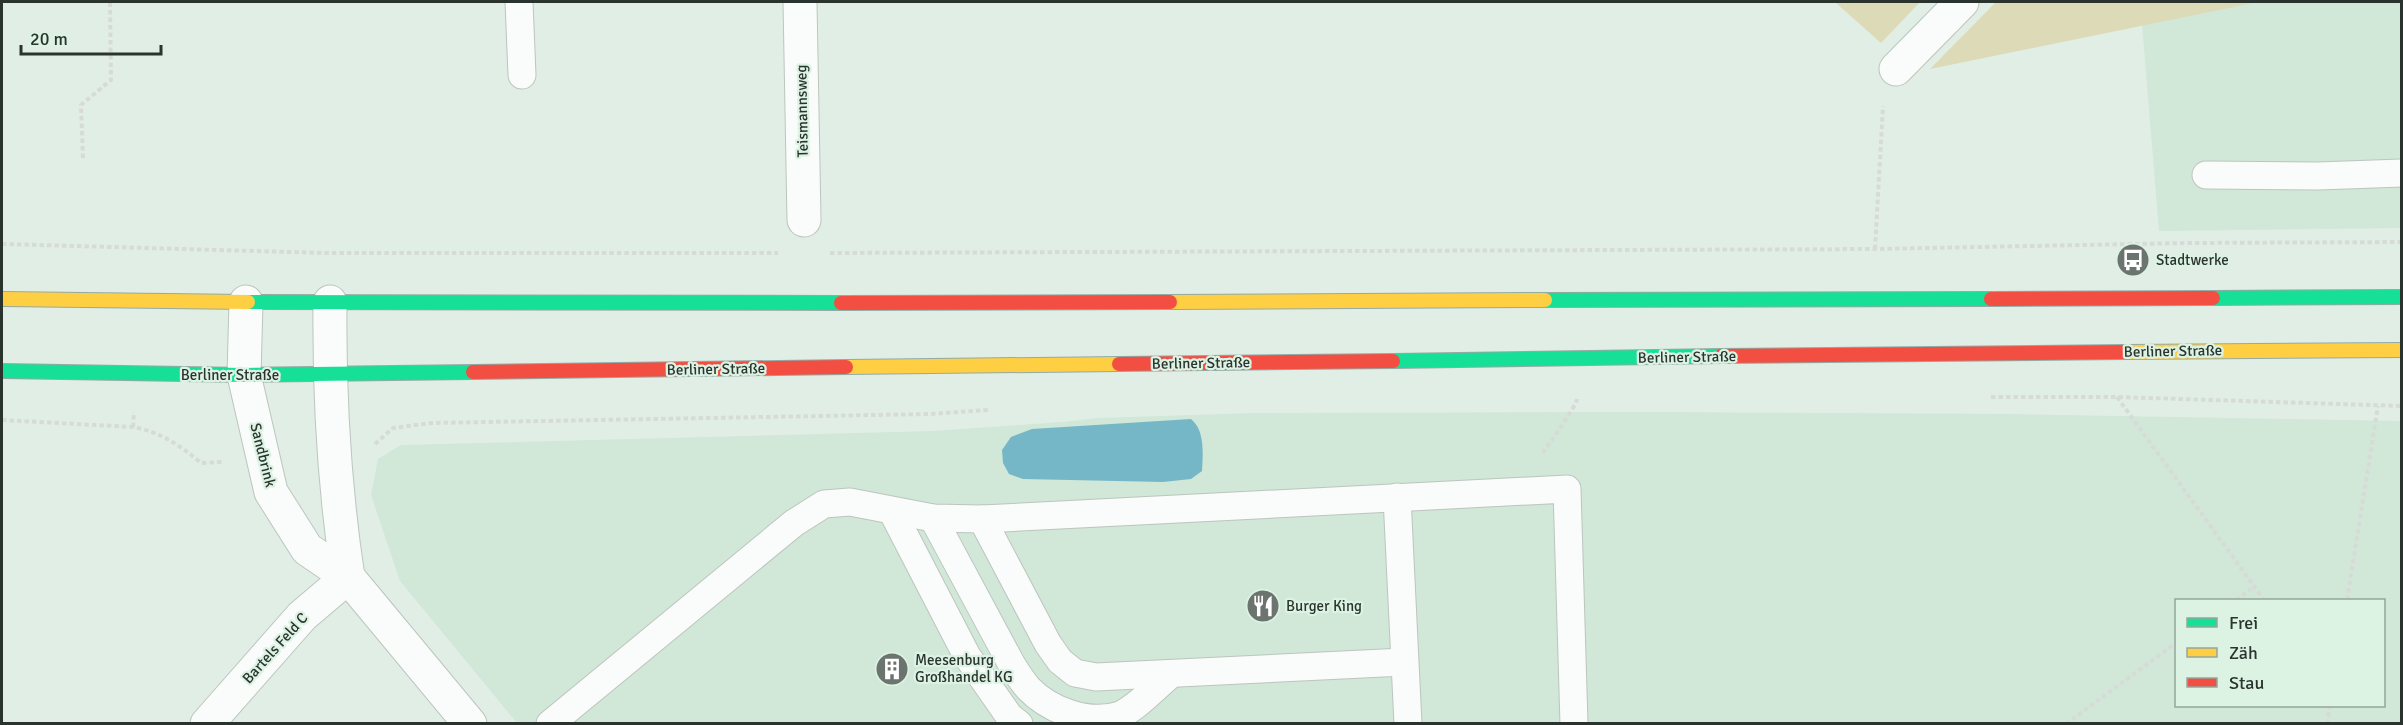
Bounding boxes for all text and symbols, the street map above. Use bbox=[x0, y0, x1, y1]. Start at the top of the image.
scale bar bbox=[21, 18, 160, 56]
text: 20 m bbox=[30, 28, 68, 50]
street label: Teismannsweg bbox=[792, 64, 812, 158]
bus stop icon: Stadtwerke bbox=[2115, 242, 2151, 278]
place label: Stadtwerke bbox=[2156, 251, 2229, 269]
street label: Berliner Straße bbox=[2124, 341, 2222, 361]
street label: Berliner Straße bbox=[1638, 347, 1736, 367]
street label: Berliner Straße bbox=[1152, 353, 1250, 373]
street label: Berliner Straße bbox=[667, 359, 765, 379]
street label: Berliner Straße bbox=[181, 366, 279, 384]
street label: Sandbrink bbox=[246, 421, 280, 489]
restaurant icon: Burger King bbox=[1245, 588, 1281, 624]
place label: Burger King bbox=[1286, 597, 1362, 615]
legend bbox=[2175, 599, 2385, 707]
street label: Bartels Feld C bbox=[239, 609, 311, 687]
text: Frei bbox=[2229, 612, 2258, 634]
text: Zäh bbox=[2229, 642, 2258, 664]
building icon: Meesenburg Großhandel KG bbox=[874, 651, 910, 687]
place label: Meesenburg Großhandel KG bbox=[915, 651, 1013, 686]
text: Stau bbox=[2229, 672, 2264, 694]

